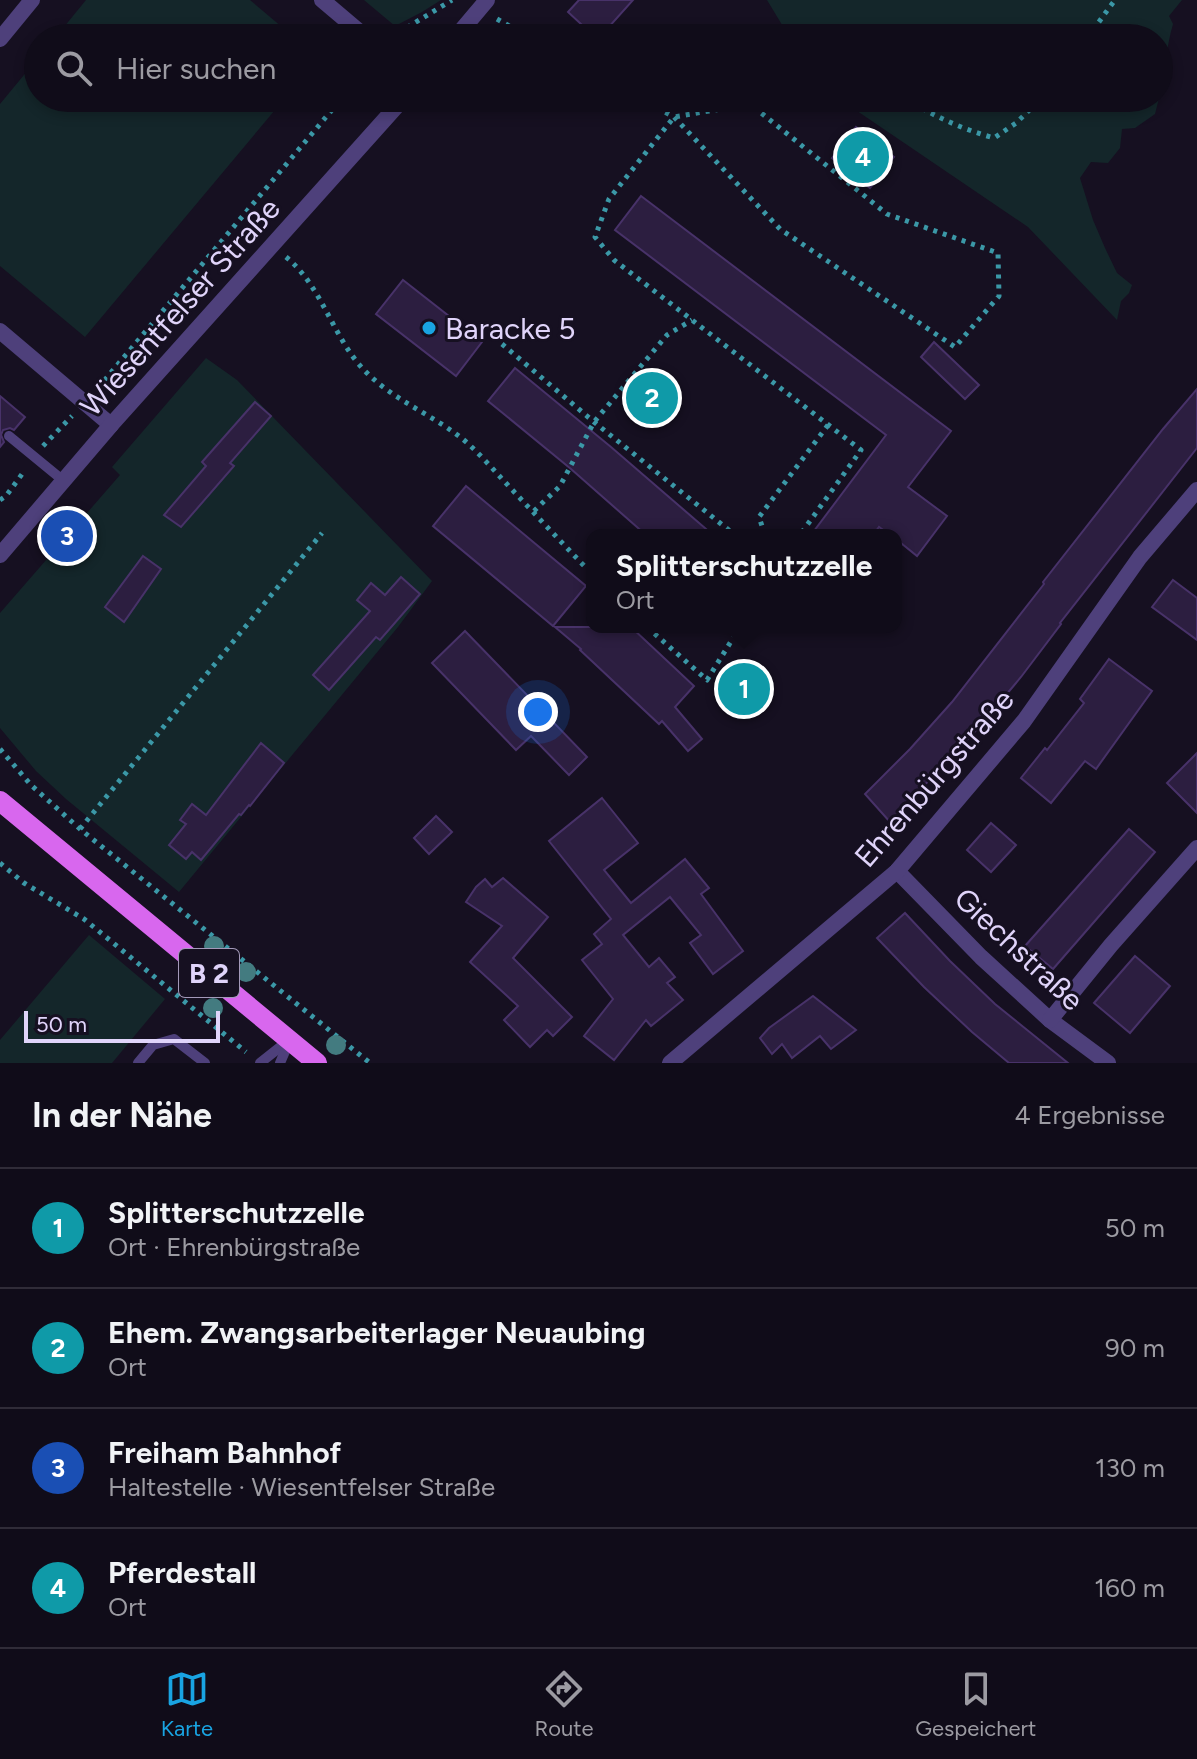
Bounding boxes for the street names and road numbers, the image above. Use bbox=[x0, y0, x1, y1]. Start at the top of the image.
street label: Wiesentfelser Straße bbox=[72, 190, 288, 424]
street label: Ehrenbürgstraße bbox=[847, 681, 1021, 875]
street label: Giechstraße bbox=[947, 880, 1091, 1018]
road number: B 2 bbox=[179, 949, 239, 997]

